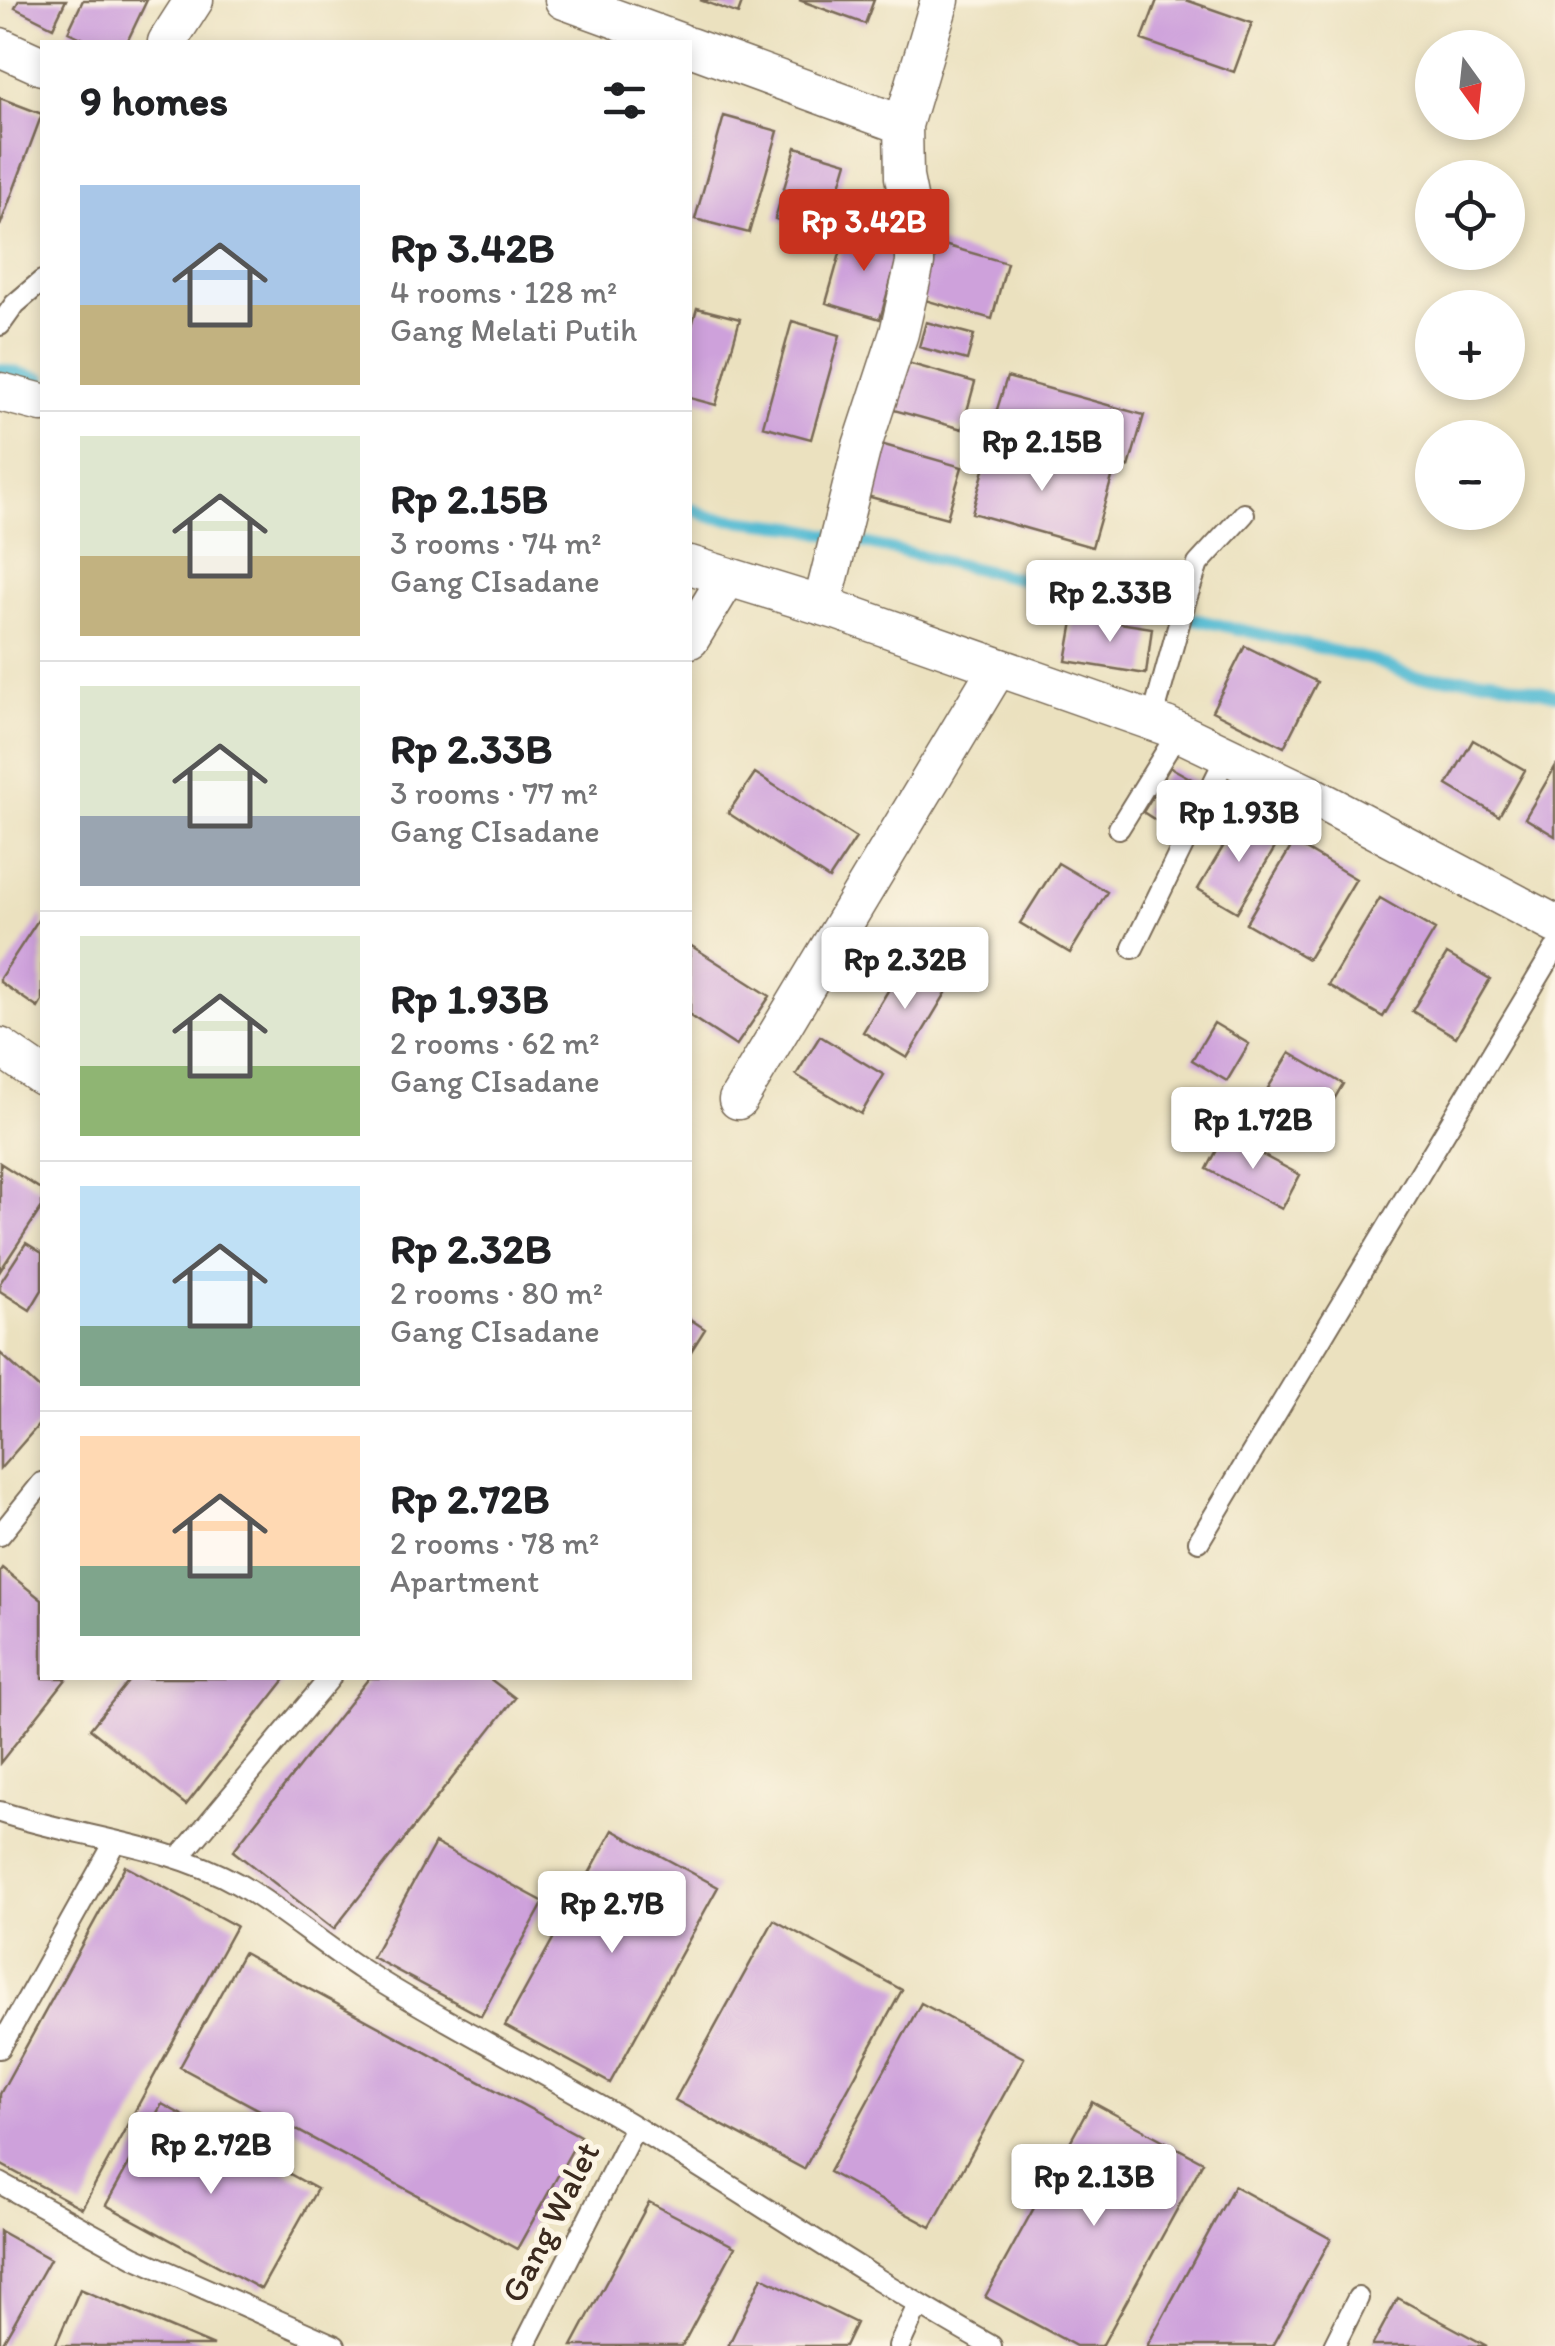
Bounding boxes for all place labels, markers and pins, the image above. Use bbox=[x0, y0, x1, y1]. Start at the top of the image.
pin: Rp 3.42B bbox=[761, 189, 967, 274]
pin: Rp 2.15B bbox=[939, 409, 1145, 494]
pin: Rp 2.33B bbox=[1007, 560, 1213, 645]
pin: Rp 1.93B bbox=[1136, 780, 1342, 865]
pin: Rp 2.32B bbox=[802, 927, 1008, 1012]
pin: Rp 1.72B bbox=[1150, 1087, 1356, 1172]
pin: Rp 2.7B bbox=[520, 1871, 704, 1956]
pin: Rp 2.72B bbox=[108, 2112, 314, 2197]
pin: Rp 2.13B bbox=[991, 2144, 1197, 2229]

